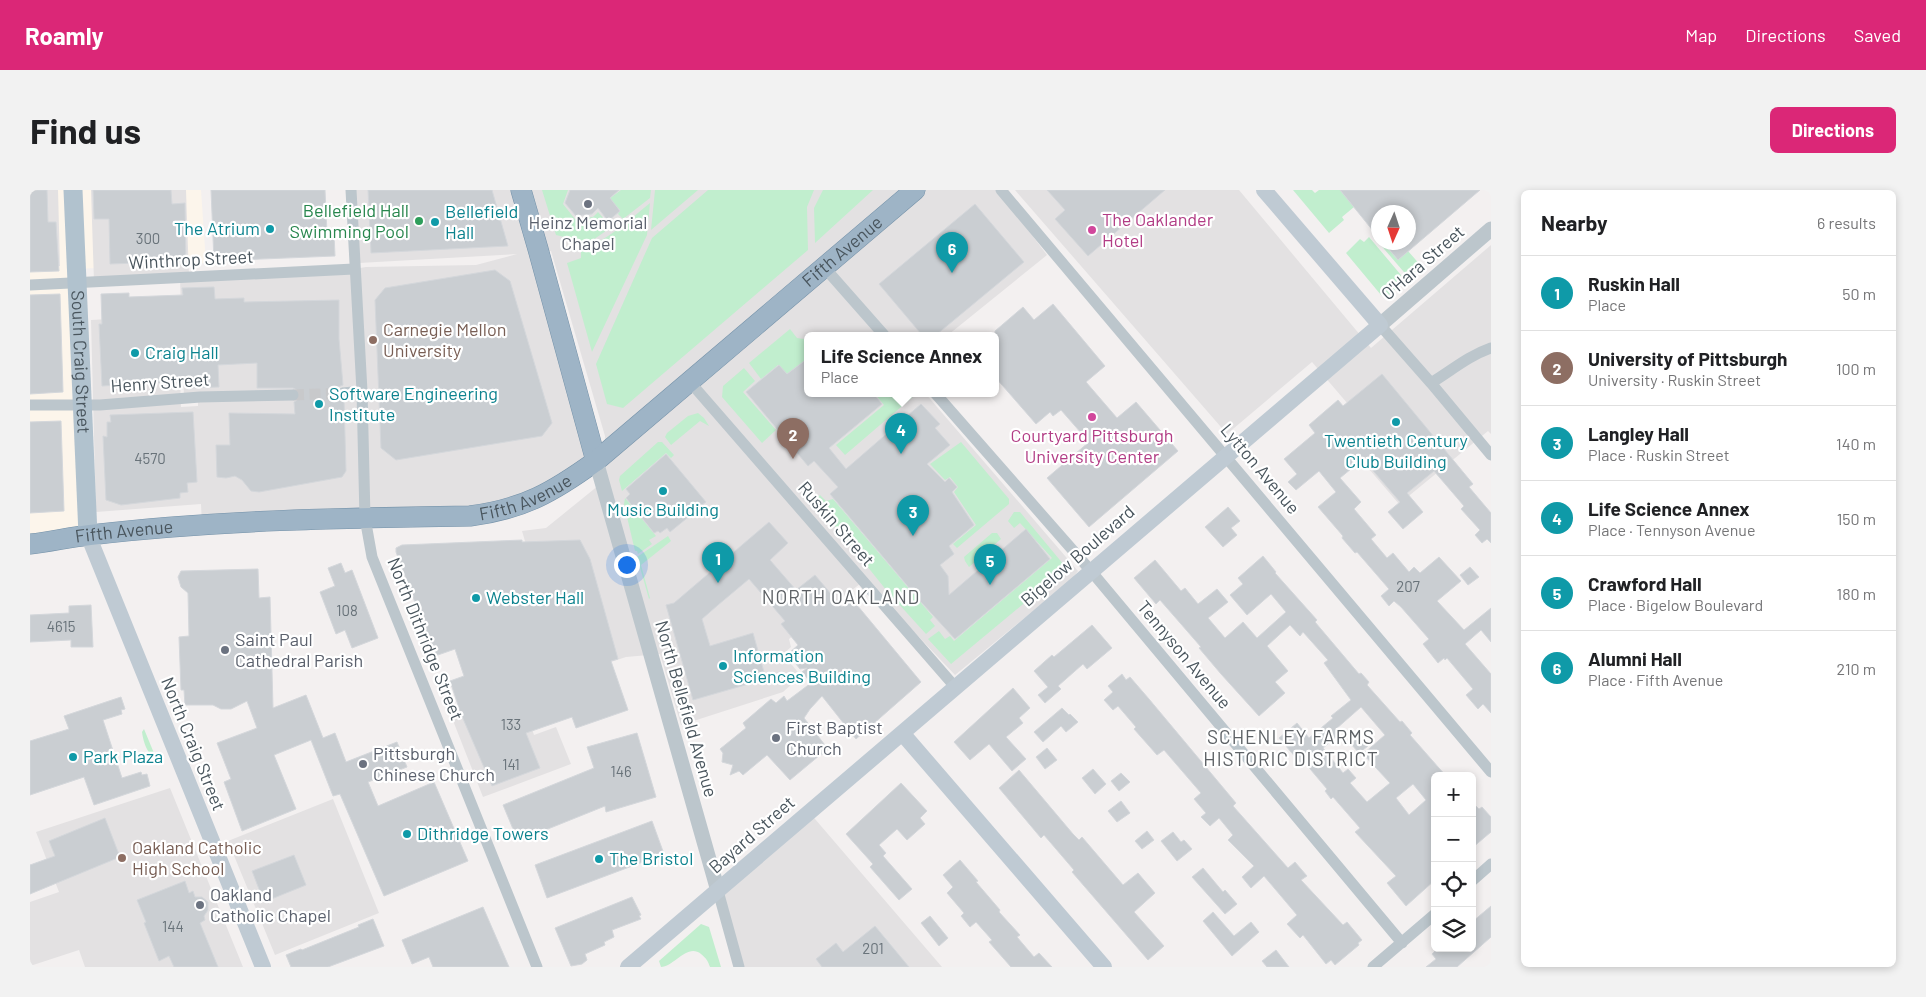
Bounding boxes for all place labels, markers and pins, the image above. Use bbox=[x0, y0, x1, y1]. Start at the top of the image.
marker: Heinz Memorial Chapel bbox=[582, 198, 594, 210]
place label: Bellefield Hall Swimming Pool bbox=[290, 199, 409, 242]
place label: Bellefield Hall bbox=[445, 200, 518, 243]
place label: The Oaklander Hotel bbox=[1102, 208, 1214, 251]
place label: Heinz Memorial Chapel bbox=[529, 211, 647, 254]
marker: Bellefield Hall Swimming Pool bbox=[413, 215, 425, 227]
marker: Bellefield Hall bbox=[429, 216, 441, 228]
place label: The Atrium bbox=[174, 217, 260, 239]
marker: The Atrium bbox=[264, 223, 276, 235]
marker: The Oaklander Hotel bbox=[1086, 224, 1098, 236]
pin: 6 bbox=[936, 232, 968, 273]
place label: Carnegie Mellon University bbox=[383, 318, 506, 361]
marker: Carnegie Mellon University bbox=[367, 334, 379, 346]
place label: Craig Hall bbox=[145, 341, 219, 363]
marker: Craig Hall bbox=[129, 347, 141, 359]
place label: Software Engineering Institute bbox=[329, 382, 498, 425]
marker: Software Engineering Institute bbox=[313, 398, 325, 410]
marker: Courtyard Pittsburgh University Center bbox=[1086, 411, 1098, 423]
pin: 4 bbox=[885, 413, 917, 454]
marker: Twentieth Century Club Building bbox=[1390, 416, 1402, 428]
pin: 2 bbox=[777, 418, 809, 459]
place label: Courtyard Pittsburgh University Center bbox=[1010, 424, 1174, 467]
place label: Twentieth Century Club Building bbox=[1324, 429, 1468, 472]
marker: Music Building bbox=[657, 485, 669, 497]
pin: 3 bbox=[897, 495, 929, 536]
place label: Music Building bbox=[607, 498, 719, 520]
pin: 1 bbox=[702, 542, 734, 583]
pin: 5 bbox=[974, 544, 1006, 585]
place label: Webster Hall bbox=[486, 586, 584, 608]
marker: Webster Hall bbox=[470, 592, 482, 604]
place label: Saint Paul Cathedral Parish bbox=[235, 628, 363, 671]
marker: Saint Paul Cathedral Parish bbox=[219, 644, 231, 656]
place label: Information Sciences Building bbox=[733, 644, 871, 687]
marker: Information Sciences Building bbox=[717, 660, 729, 672]
place label: First Baptist Church bbox=[786, 716, 883, 759]
marker: First Baptist Church bbox=[770, 732, 782, 744]
place label: Pittsburgh Chinese Church bbox=[373, 742, 495, 785]
place label: Park Plaza bbox=[83, 745, 163, 767]
marker: Park Plaza bbox=[67, 751, 79, 763]
marker: Pittsburgh Chinese Church bbox=[357, 758, 369, 770]
place label: Dithridge Towers bbox=[417, 822, 549, 844]
marker: Dithridge Towers bbox=[401, 828, 413, 840]
place label: Oakland Catholic High School bbox=[132, 836, 262, 879]
place label: The Bristol bbox=[609, 847, 693, 869]
marker: Oakland Catholic High School bbox=[116, 852, 128, 864]
marker: The Bristol bbox=[593, 853, 605, 865]
place label: Oakland Catholic Chapel bbox=[210, 883, 331, 926]
marker: Oakland Catholic Chapel bbox=[194, 899, 206, 911]

